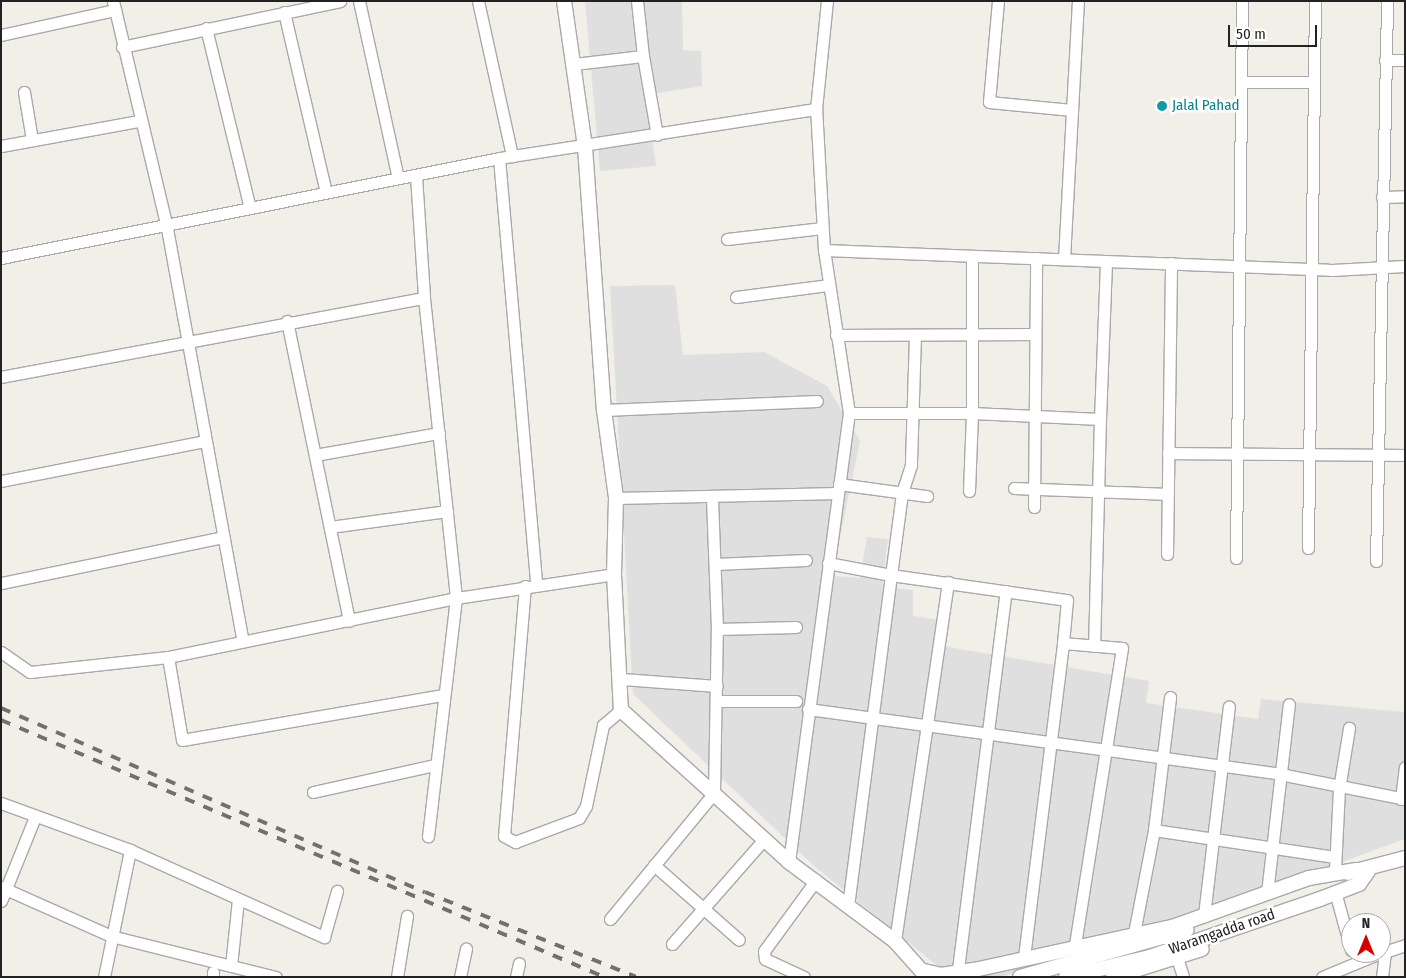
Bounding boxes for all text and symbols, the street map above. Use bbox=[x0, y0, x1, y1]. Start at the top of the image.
scale bar bbox=[1231, 15, 1320, 47]
text: 50 m bbox=[1236, 25, 1266, 43]
place label: Jalal Pahad bbox=[1172, 97, 1240, 115]
marker: Jalal Pahad bbox=[1156, 100, 1168, 112]
street label: Waramgadda road bbox=[1167, 905, 1277, 959]
north arrow bbox=[1341, 913, 1391, 963]
text: N bbox=[1362, 915, 1370, 932]

